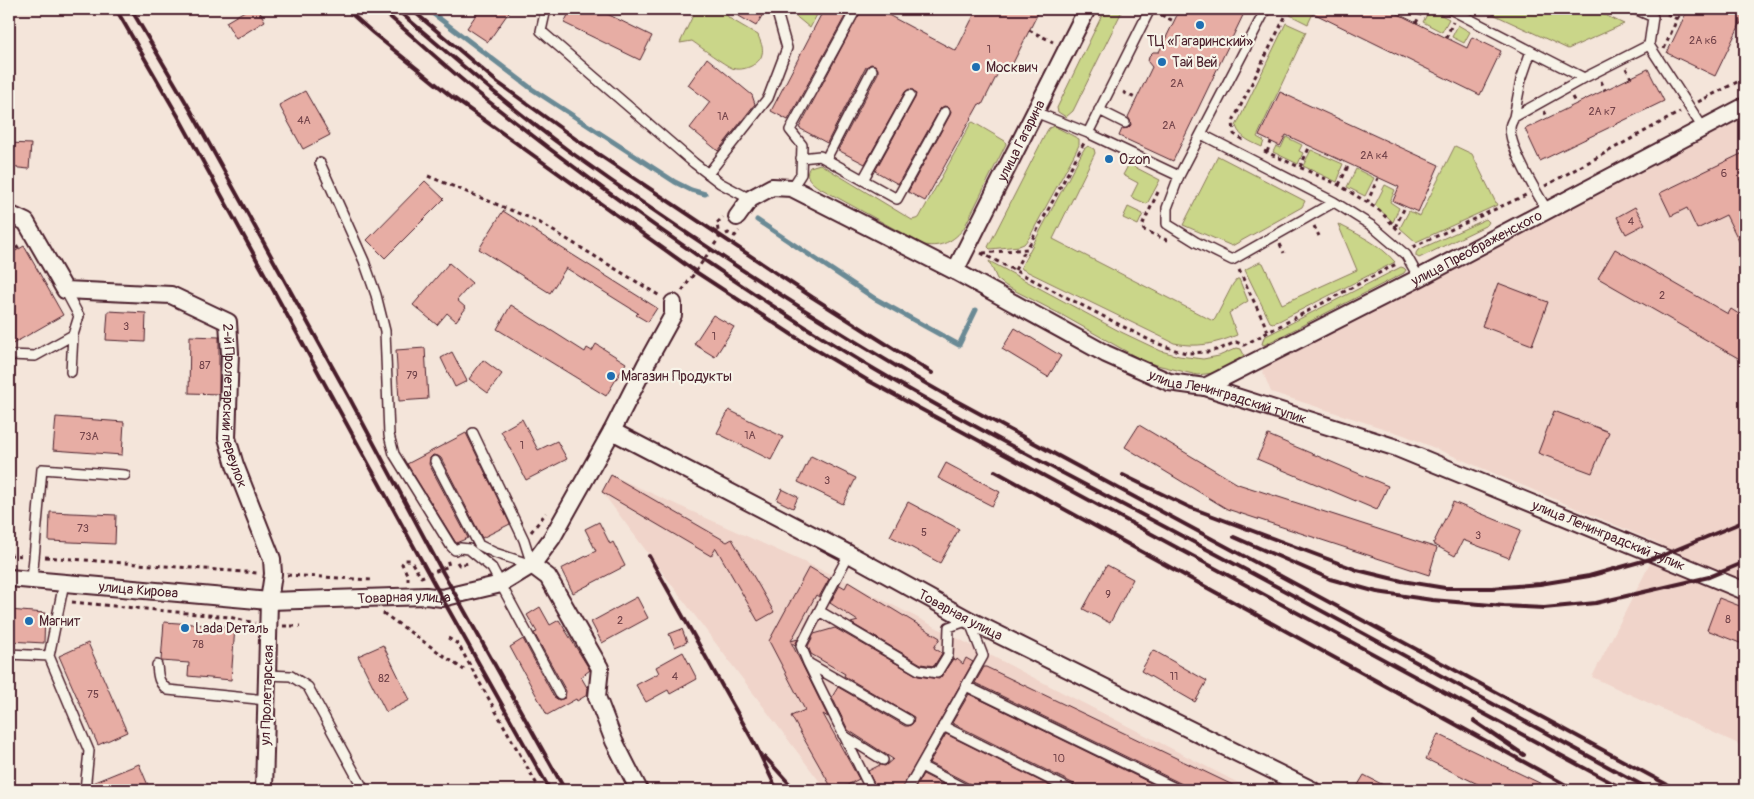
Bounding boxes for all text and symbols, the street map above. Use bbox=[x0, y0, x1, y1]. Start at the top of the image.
marker: ТЦ «Гагаринский» bbox=[1194, 19, 1206, 31]
place label: ТЦ «Гагаринский» bbox=[1147, 33, 1253, 50]
house number: 2А к6 bbox=[1689, 34, 1717, 47]
house number: 1 bbox=[987, 43, 991, 56]
place label: Тай Вей bbox=[1172, 54, 1218, 71]
marker: Тай Вей bbox=[1156, 56, 1168, 68]
place label: Москвич bbox=[986, 59, 1038, 76]
marker: Москвич bbox=[970, 61, 982, 73]
house number: 2А bbox=[1170, 77, 1184, 90]
street label: улица Гагарина bbox=[993, 97, 1048, 185]
house number: 2А к7 bbox=[1588, 105, 1616, 118]
house number: 1А bbox=[717, 110, 729, 123]
house number: 4А bbox=[297, 114, 311, 127]
house number: 2А bbox=[1162, 119, 1176, 132]
house number: 2А к4 bbox=[1360, 149, 1388, 162]
place label: Ozon bbox=[1119, 151, 1151, 168]
marker: Ozon bbox=[1103, 153, 1115, 165]
house number: 6 bbox=[1721, 167, 1727, 180]
street label: улица Преображенского bbox=[1407, 206, 1545, 290]
house number: 4 bbox=[1628, 215, 1635, 228]
house number: 2 bbox=[1659, 289, 1665, 302]
house number: 3 bbox=[123, 320, 129, 333]
street label: 2-й Пролетарский переулок bbox=[218, 323, 252, 490]
house number: 1 bbox=[712, 330, 716, 343]
house number: 87 bbox=[199, 359, 211, 372]
street label: улица Ленинградский тупик bbox=[1145, 365, 1309, 427]
place label: Магазин Продукты bbox=[621, 368, 732, 385]
house number: 79 bbox=[406, 369, 418, 382]
marker: Магазин Продукты bbox=[605, 370, 617, 382]
house number: 1А bbox=[744, 429, 756, 442]
house number: 73А bbox=[79, 430, 99, 443]
house number: 1 bbox=[520, 439, 524, 452]
house number: 3 bbox=[824, 474, 830, 487]
street label: улица Ленинградский тупик bbox=[1529, 496, 1688, 574]
house number: 73 bbox=[77, 522, 89, 535]
house number: 5 bbox=[921, 526, 927, 539]
house number: 3 bbox=[1475, 529, 1481, 542]
street label: улица Кирова bbox=[97, 577, 179, 601]
street label: Товарная улица bbox=[915, 585, 1006, 644]
street label: Товарная улица bbox=[357, 587, 452, 607]
house number: 9 bbox=[1105, 588, 1111, 601]
place label: Магнит bbox=[39, 613, 81, 630]
house number: 8 bbox=[1725, 613, 1731, 626]
house number: 2 bbox=[617, 614, 623, 627]
marker: Магнит bbox=[23, 615, 35, 627]
place label: Lada Dеталь bbox=[195, 620, 269, 637]
marker: Lada Dеталь bbox=[179, 622, 191, 634]
house number: 78 bbox=[192, 638, 204, 651]
street label: ул Пролетарская bbox=[257, 644, 277, 747]
house number: 4 bbox=[672, 670, 679, 683]
house number: 11 bbox=[1170, 670, 1178, 683]
house number: 82 bbox=[378, 672, 390, 685]
house number: 75 bbox=[87, 688, 99, 701]
house number: 10 bbox=[1053, 752, 1065, 765]

